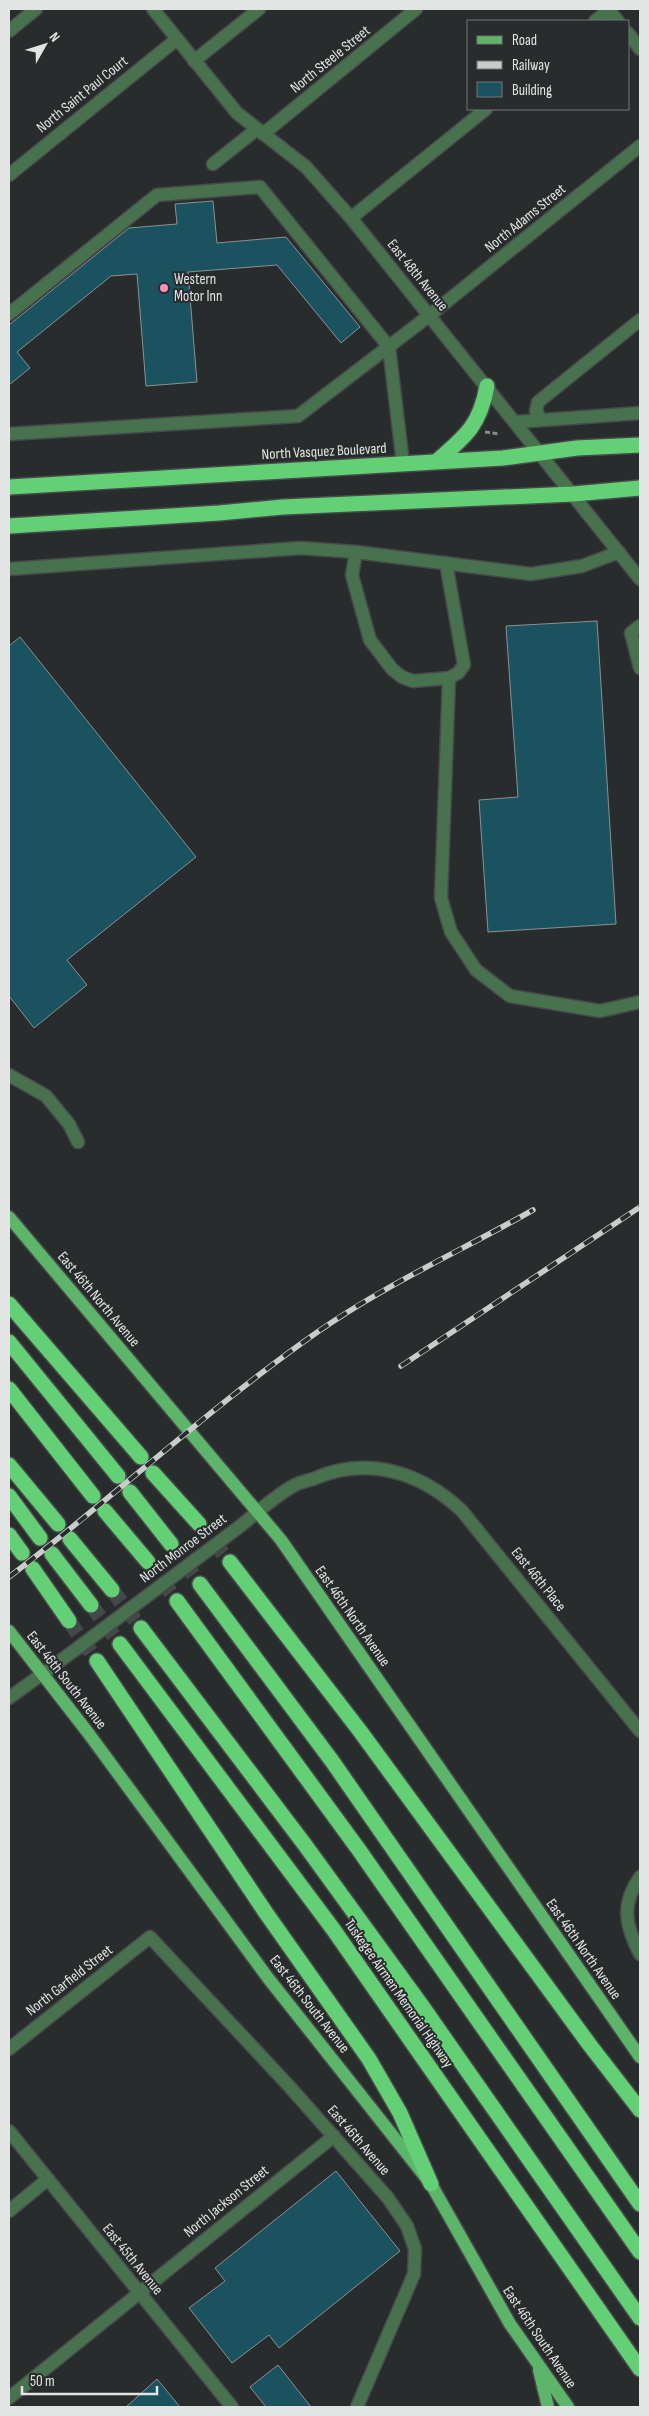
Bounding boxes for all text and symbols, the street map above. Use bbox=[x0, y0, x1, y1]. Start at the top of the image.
north arrow bbox=[20, 20, 70, 70]
legend bbox=[467, 20, 629, 110]
street label: North Steele Street bbox=[286, 21, 375, 97]
text: N bbox=[46, 29, 64, 45]
text: Road bbox=[512, 31, 537, 50]
street label: North Saint Paul Court bbox=[33, 51, 132, 137]
text: Railway bbox=[512, 56, 550, 75]
text: Building bbox=[512, 81, 552, 100]
street label: North Adams Street bbox=[481, 180, 570, 257]
street label: East 48th Avenue bbox=[383, 236, 452, 315]
place label: Western Motor Inn bbox=[174, 270, 222, 306]
marker: Western Motor Inn bbox=[158, 282, 170, 294]
street label: North Vasquez Boulevard bbox=[261, 439, 387, 464]
street label: East 46th North Avenue bbox=[53, 1248, 144, 1351]
street label: North Monroe Street bbox=[136, 1509, 231, 1587]
street label: East 46th Place bbox=[507, 1543, 570, 1615]
street label: East 46th North Avenue bbox=[311, 1562, 394, 1670]
street label: East 46th South Avenue bbox=[22, 1627, 111, 1733]
street label: East 46th North Avenue bbox=[542, 1895, 625, 2003]
street label: Tuskegee Airmen Memorial Highway bbox=[340, 1915, 458, 2072]
street label: North Garfield Street bbox=[22, 1940, 117, 2020]
street label: East 46th South Avenue bbox=[265, 1951, 354, 2057]
street label: East 46th Avenue bbox=[323, 2101, 394, 2179]
street label: North Jackson Street bbox=[180, 2161, 273, 2242]
street label: East 45th Avenue bbox=[98, 2220, 167, 2299]
street label: East 46th South Avenue bbox=[498, 2283, 581, 2392]
scale bar bbox=[22, 2364, 158, 2396]
text: 50 m bbox=[30, 2372, 55, 2391]

